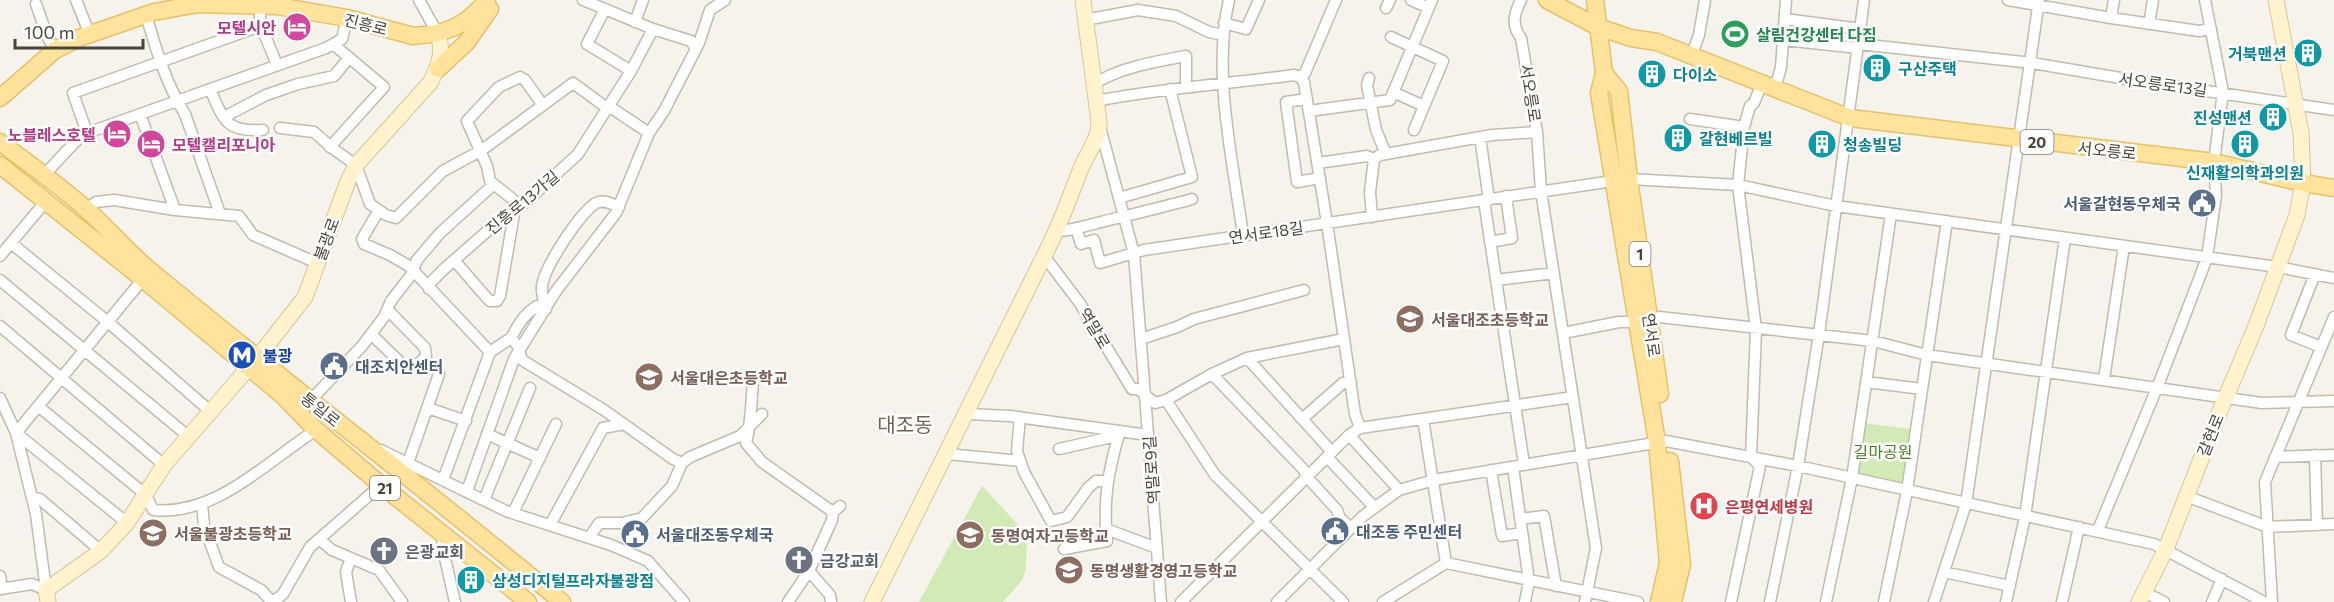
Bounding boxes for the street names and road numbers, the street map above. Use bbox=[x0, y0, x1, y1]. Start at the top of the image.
street label: 진흥로 bbox=[342, 9, 390, 39]
street label: 서오릉로 bbox=[1517, 62, 1545, 124]
street label: 서오릉로13길 bbox=[2117, 68, 2209, 100]
road number: 20 bbox=[2020, 130, 2054, 154]
street label: 서오릉로 bbox=[2077, 137, 2138, 163]
street label: 진흥로13가길 bbox=[482, 166, 562, 238]
street label: 불광로 bbox=[310, 215, 343, 263]
street label: 연서로18길 bbox=[1227, 217, 1305, 247]
road number: 1 bbox=[1630, 242, 1650, 266]
street label: 역말로 bbox=[1075, 304, 1115, 352]
street label: 연서로 bbox=[1640, 312, 1665, 358]
street label: 통일로 bbox=[298, 388, 344, 430]
street label: 갈현로 bbox=[2193, 411, 2227, 459]
street label: 역말로9길 bbox=[1139, 435, 1163, 505]
road number: 21 bbox=[370, 476, 400, 500]

